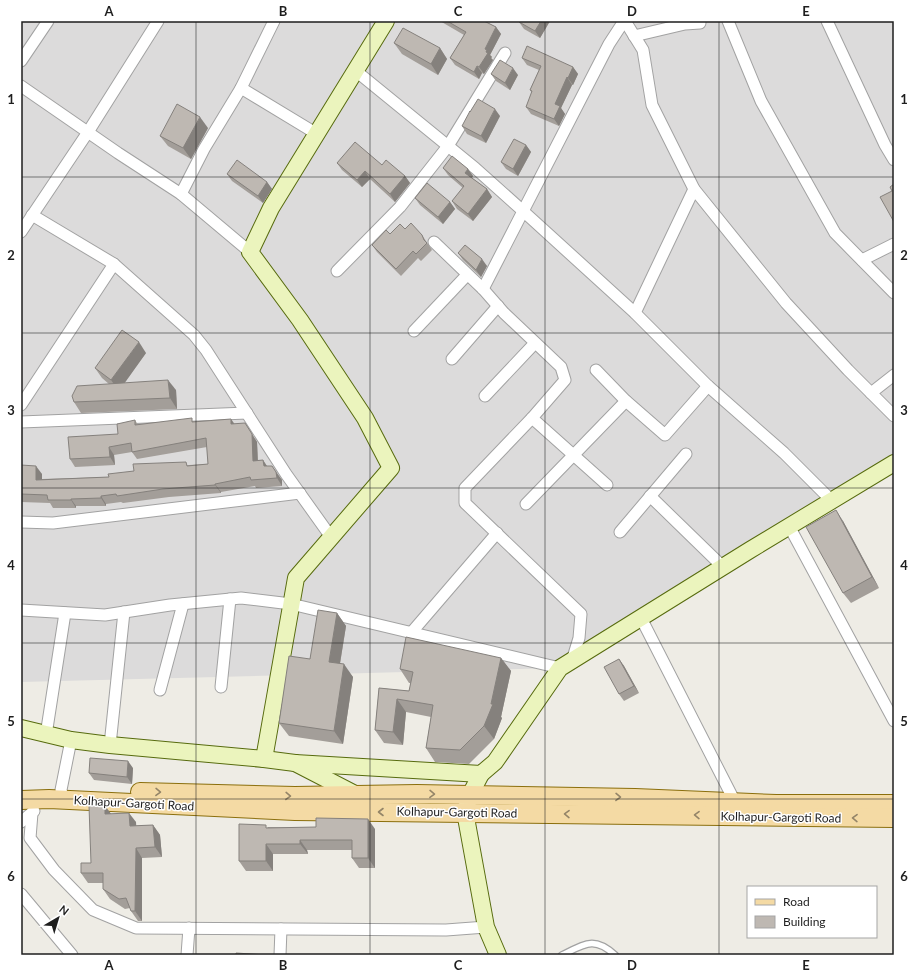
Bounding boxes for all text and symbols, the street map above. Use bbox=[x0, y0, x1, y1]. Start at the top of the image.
text: A bbox=[103, 3, 114, 19]
text: B bbox=[279, 3, 288, 19]
text: C bbox=[454, 3, 463, 19]
text: D bbox=[627, 3, 637, 19]
text: E bbox=[802, 3, 810, 19]
text: 1 bbox=[7, 91, 15, 107]
text: 1 bbox=[900, 91, 908, 107]
text: 2 bbox=[7, 247, 15, 263]
text: 2 bbox=[900, 247, 908, 263]
text: 3 bbox=[7, 402, 15, 418]
text: 3 bbox=[900, 402, 908, 418]
text: 4 bbox=[7, 557, 15, 573]
text: 4 bbox=[900, 557, 908, 573]
text: 5 bbox=[7, 713, 15, 729]
text: 5 bbox=[900, 713, 908, 729]
one-way arrow bbox=[155, 788, 161, 796]
one-way arrow bbox=[429, 790, 435, 798]
street label: Kolhapur-Gargoti Road bbox=[73, 792, 195, 814]
one-way arrow bbox=[285, 792, 291, 800]
one-way arrow bbox=[615, 793, 621, 801]
street label: Kolhapur-Gargoti Road bbox=[397, 803, 517, 821]
one-way arrow bbox=[378, 808, 384, 816]
street label: Kolhapur-Gargoti Road bbox=[721, 808, 841, 826]
one-way arrow bbox=[564, 810, 570, 818]
one-way arrow bbox=[694, 811, 700, 820]
one-way arrow bbox=[852, 814, 858, 822]
text: 6 bbox=[7, 868, 15, 884]
text: 6 bbox=[900, 868, 908, 884]
legend bbox=[747, 886, 877, 938]
text: Road bbox=[783, 894, 810, 909]
north arrow bbox=[38, 898, 78, 938]
text: N bbox=[57, 902, 72, 917]
text: Building bbox=[783, 914, 826, 929]
text: A bbox=[103, 957, 114, 973]
text: B bbox=[279, 957, 288, 973]
text: C bbox=[454, 957, 463, 973]
text: D bbox=[627, 957, 637, 973]
text: E bbox=[802, 957, 810, 973]

